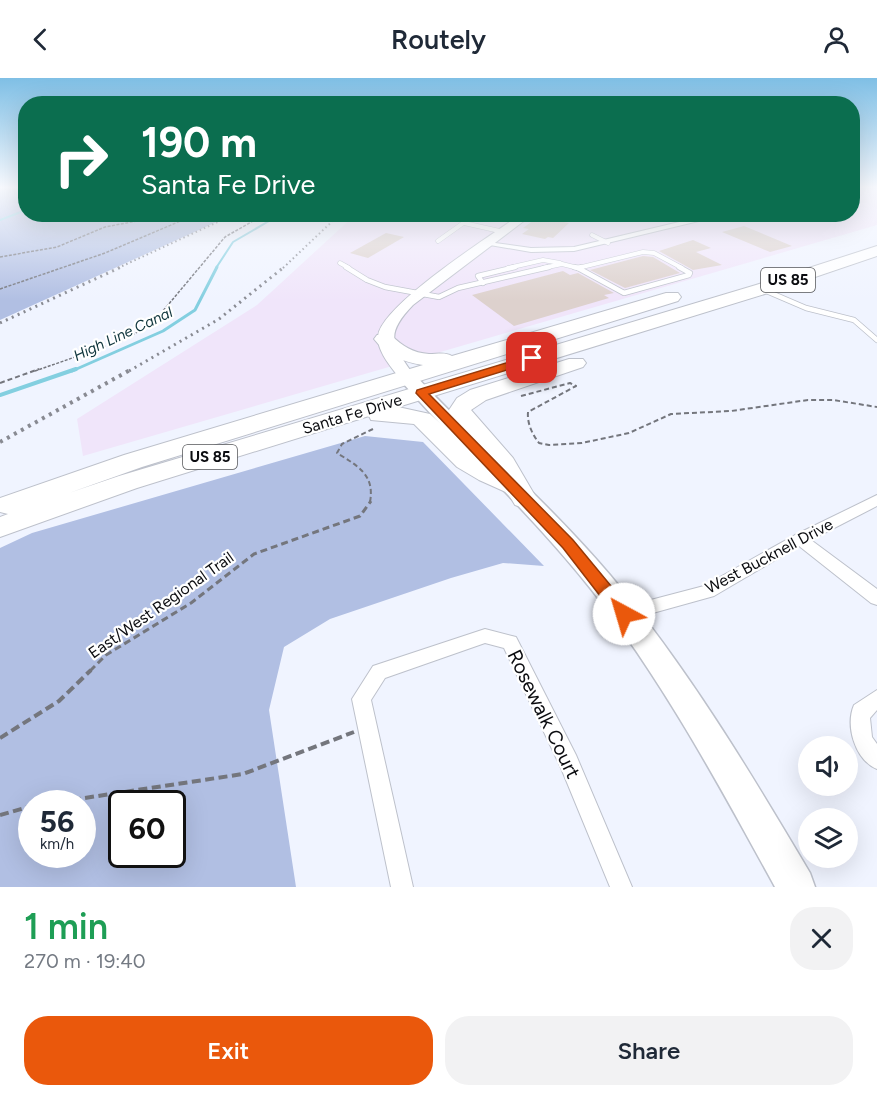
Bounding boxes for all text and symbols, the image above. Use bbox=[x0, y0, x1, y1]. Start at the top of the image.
icon: back bbox=[24, 23, 57, 56]
text: Routely bbox=[391, 23, 486, 56]
icon: person bbox=[820, 23, 853, 56]
text: 190 m bbox=[141, 117, 257, 168]
icon: right bbox=[42, 120, 120, 198]
text: Santa Fe Drive bbox=[141, 168, 315, 201]
road number: US 85 bbox=[761, 268, 815, 292]
water label: High Line Canal bbox=[71, 303, 176, 365]
pin bbox=[506, 332, 557, 383]
icon: arrive bbox=[515, 341, 548, 374]
street label: Santa Fe Drive bbox=[300, 390, 404, 438]
road number: US 85 bbox=[183, 445, 237, 469]
street label: West Bucknell Drive bbox=[702, 514, 836, 598]
street label: East/West Regional Trail bbox=[85, 548, 237, 662]
position arrow bbox=[592, 582, 656, 646]
street label: Rosewalk Court bbox=[502, 646, 586, 782]
map controls bbox=[798, 736, 858, 868]
button: sound bbox=[798, 736, 858, 796]
speed limit sign: 60 bbox=[108, 790, 186, 868]
text: 56 bbox=[40, 803, 74, 840]
button: layers bbox=[798, 808, 858, 868]
text: km/h bbox=[40, 835, 74, 853]
text: 1 min bbox=[24, 905, 108, 948]
button: close bbox=[790, 907, 853, 970]
text: 270 m · 19:40 bbox=[24, 949, 146, 973]
button: Exit bbox=[24, 1016, 433, 1085]
button: Share bbox=[445, 1016, 853, 1085]

